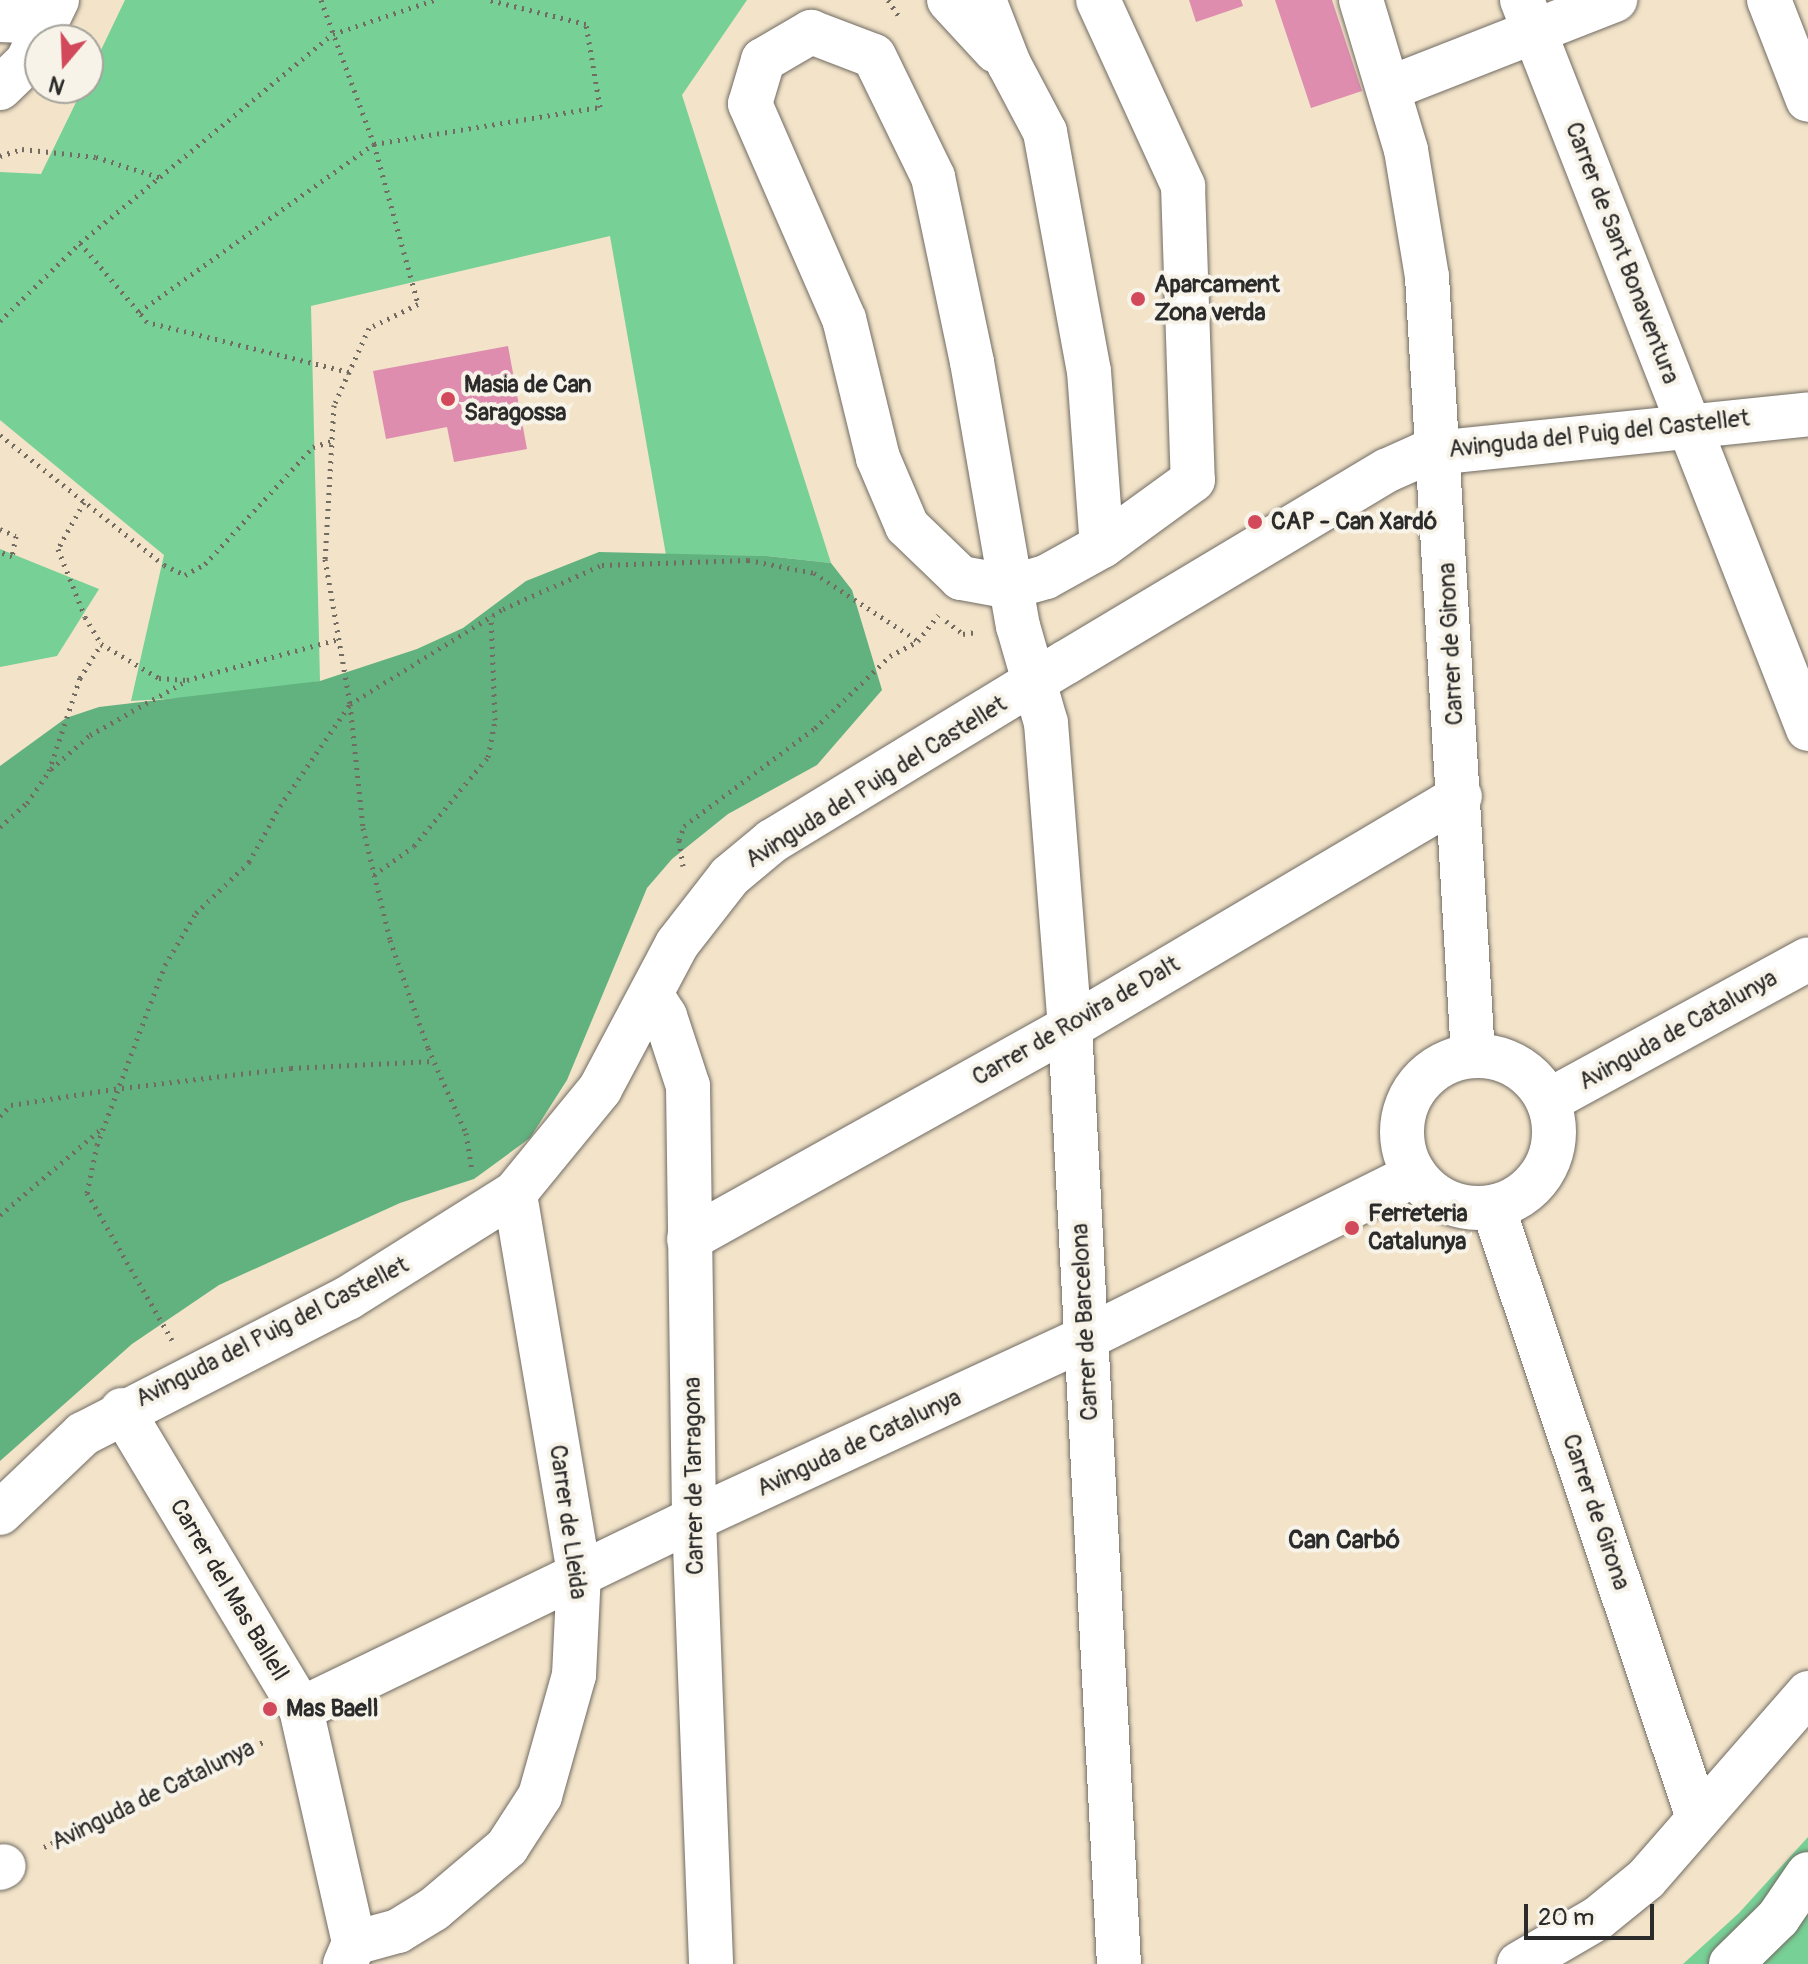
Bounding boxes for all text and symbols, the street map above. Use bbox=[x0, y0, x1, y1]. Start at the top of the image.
north arrow bbox=[24, 24, 104, 104]
text: N bbox=[45, 69, 68, 100]
street label: Carrer de Sant Bonaventura bbox=[1559, 118, 1685, 388]
place label: Aparcament Zona verda bbox=[1154, 271, 1280, 327]
marker: Aparcament Zona verda bbox=[1129, 290, 1147, 308]
place label: Masia de Can Saragossa bbox=[464, 371, 592, 427]
marker: Masia de Can Saragossa bbox=[439, 390, 457, 408]
street label: Avinguda del Puig del Castellet bbox=[1447, 404, 1751, 464]
place label: CAP - Can Xardó bbox=[1271, 508, 1437, 536]
marker: CAP - Can Xardó bbox=[1246, 513, 1264, 531]
street label: Carrer de Girona bbox=[1432, 562, 1470, 726]
street label: Avinguda del Puig del Castellet bbox=[740, 690, 1012, 874]
street label: Carrer de Rovira de Dalt bbox=[967, 950, 1185, 1092]
street label: Avinguda de Catalunya bbox=[1574, 964, 1782, 1096]
place label: Ferreteria Catalunya bbox=[1368, 1200, 1468, 1256]
marker: Ferreteria Catalunya bbox=[1343, 1219, 1361, 1237]
street label: Carrer de Barcelona bbox=[1065, 1223, 1105, 1421]
street label: Avinguda del Puig del Castellet bbox=[131, 1251, 413, 1413]
street label: Carrer de Tarragona bbox=[678, 1377, 710, 1575]
street label: Avinguda de Catalunya bbox=[752, 1383, 966, 1503]
street label: Carrer de Girona bbox=[1556, 1430, 1636, 1594]
street label: Carrer de Lleida bbox=[543, 1443, 593, 1601]
street label: Carrer del Mas Ballell bbox=[163, 1494, 295, 1686]
district label: Can Carbó bbox=[1288, 1525, 1400, 1557]
place label: Mas Baell bbox=[286, 1695, 378, 1723]
marker: Mas Baell bbox=[261, 1700, 279, 1718]
street label: Avinguda de Catalunya bbox=[47, 1733, 259, 1857]
scale bar bbox=[1528, 1888, 1658, 1938]
text: 20 m bbox=[1538, 1903, 1594, 1932]

